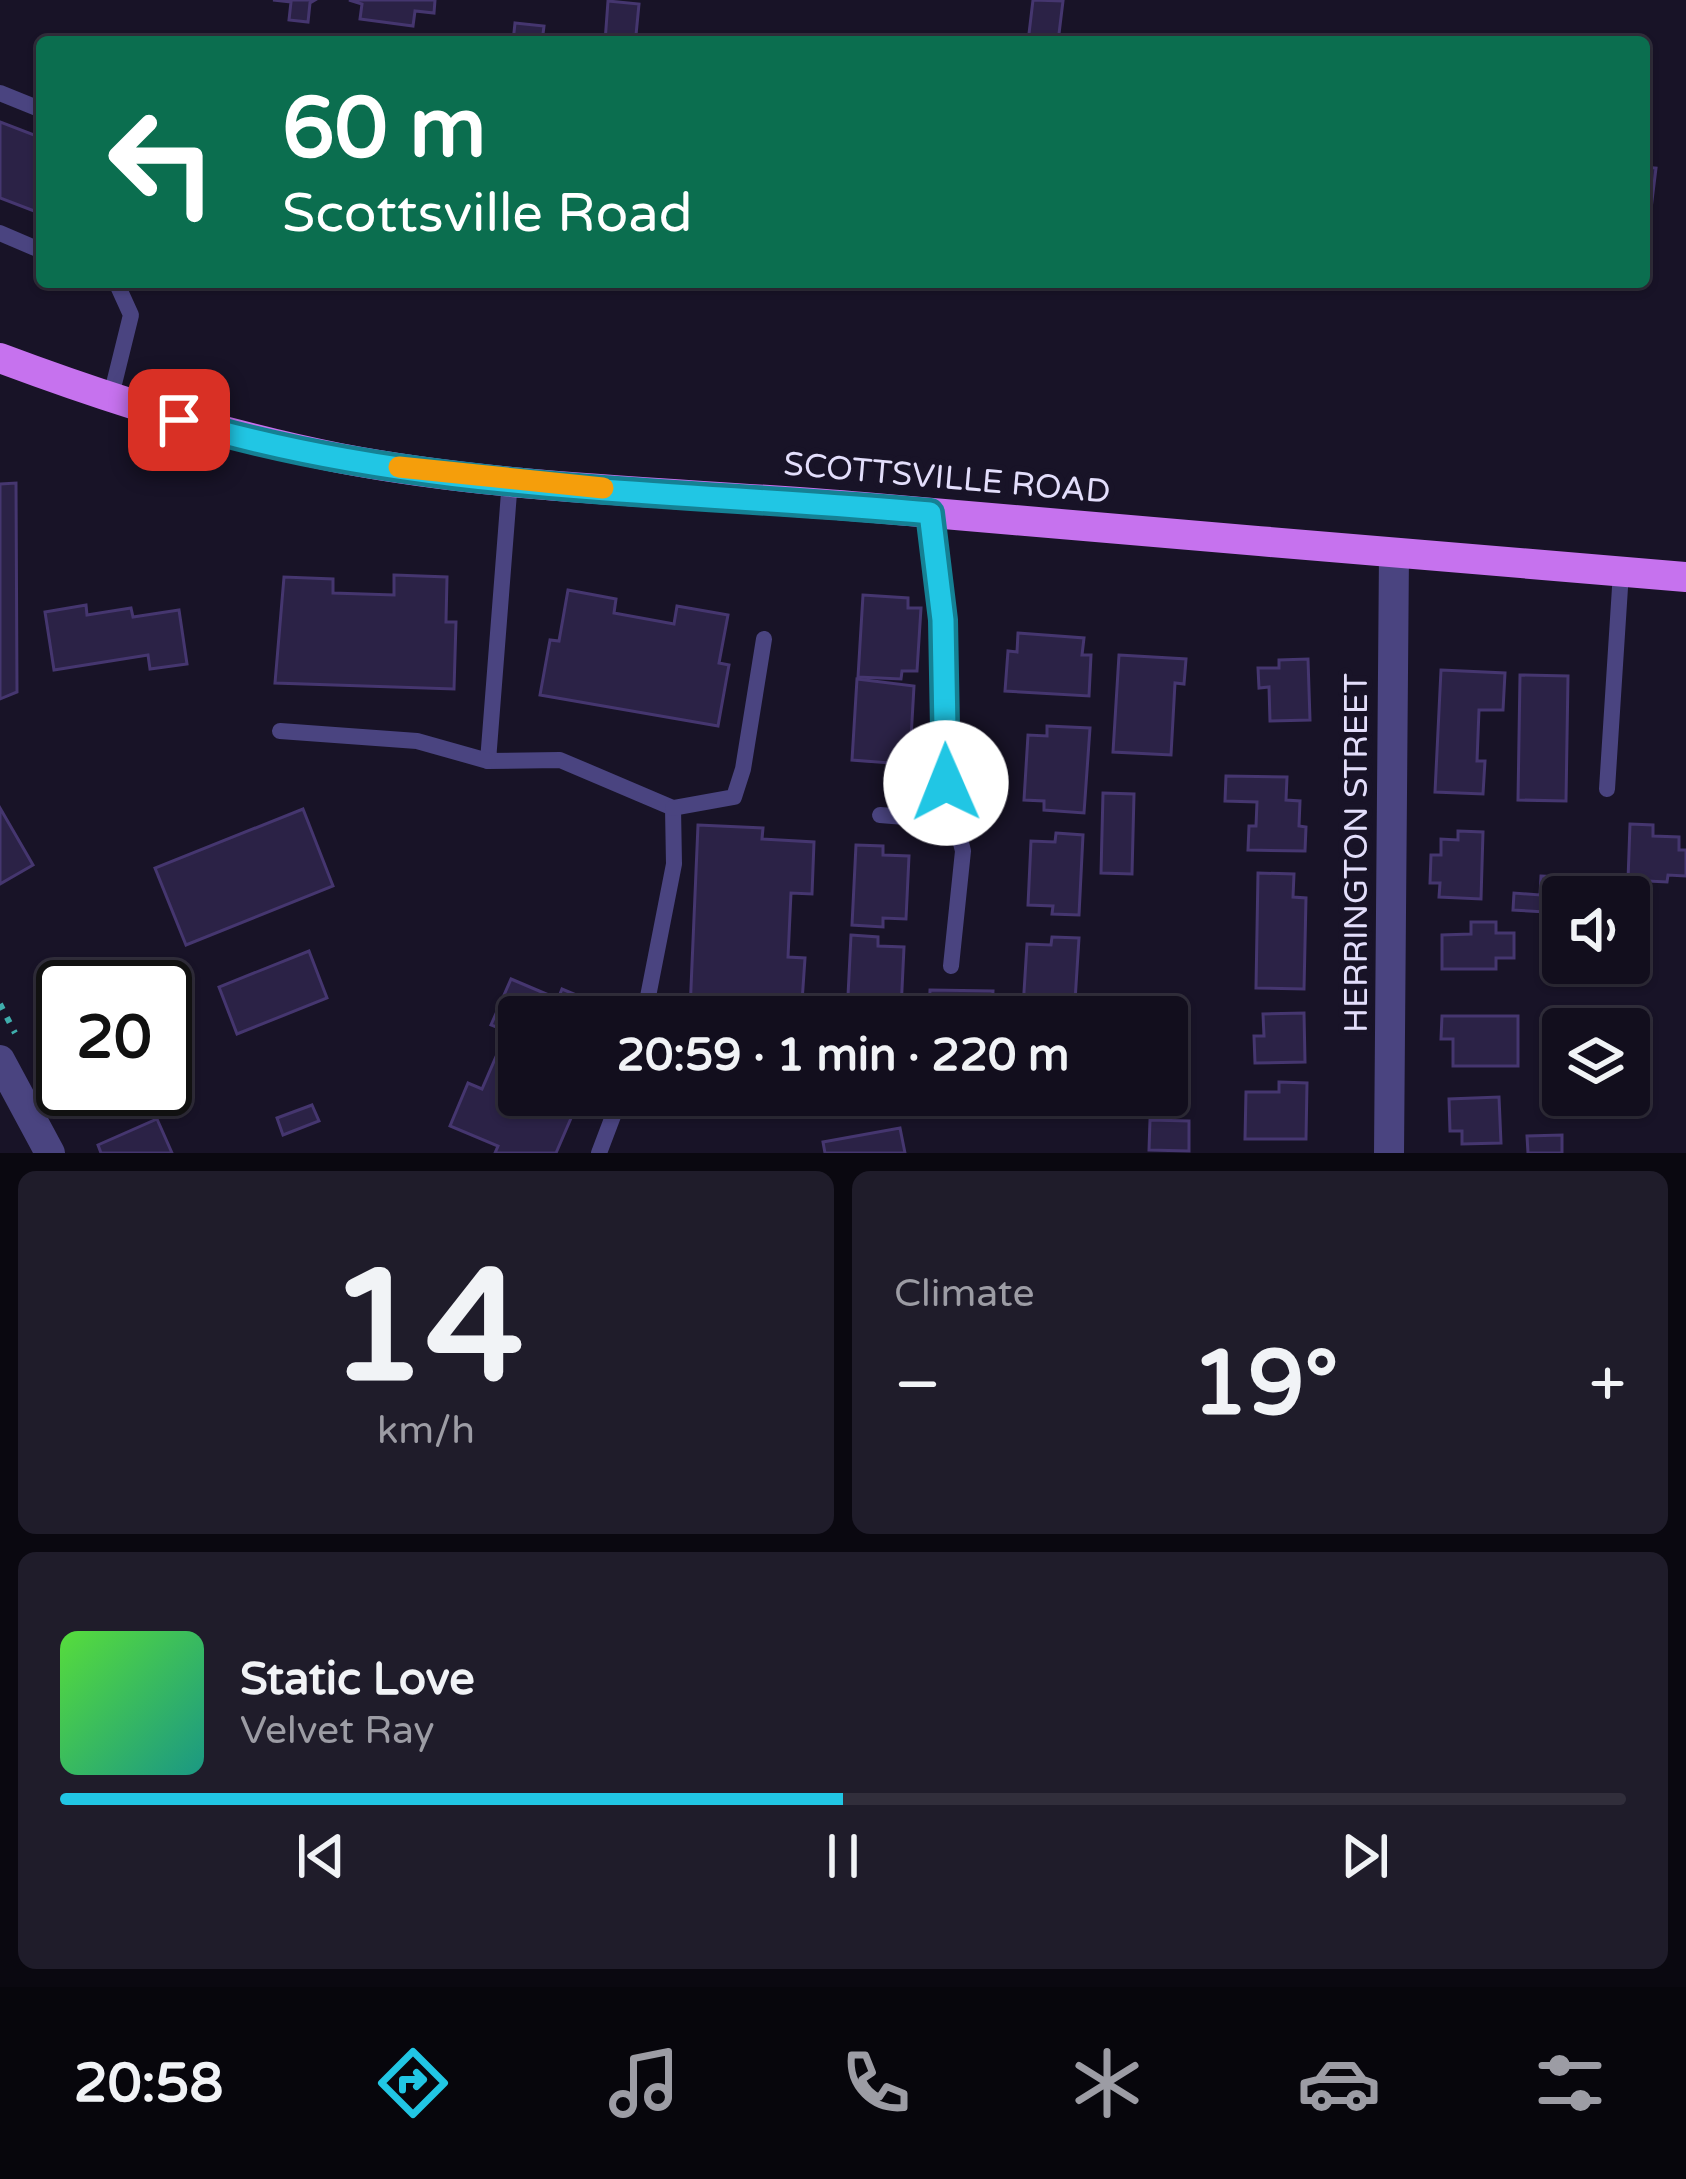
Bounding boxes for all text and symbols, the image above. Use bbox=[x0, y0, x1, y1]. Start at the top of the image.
text: 60 m bbox=[282, 79, 486, 180]
icon: left bbox=[84, 84, 240, 240]
text: Scottsville Road bbox=[282, 181, 693, 246]
pin bbox=[128, 369, 230, 471]
icon: arrive bbox=[146, 387, 212, 453]
street label: SCOTTSVILLE ROAD bbox=[782, 444, 1112, 512]
street label: HERRINGTON STREET bbox=[1337, 673, 1376, 1033]
position arrow bbox=[883, 720, 1009, 846]
map controls bbox=[1542, 876, 1650, 1116]
button: sound bbox=[1542, 876, 1650, 984]
speed limit sign: 20 bbox=[36, 960, 192, 1116]
button: layers bbox=[1542, 1008, 1650, 1116]
text: 20:59 · 1 min · 220 m bbox=[617, 1029, 1069, 1083]
text: 14 bbox=[328, 1235, 524, 1423]
text: Climate bbox=[894, 1270, 1034, 1317]
text: 19° bbox=[1191, 1330, 1338, 1439]
text: − bbox=[894, 1345, 941, 1425]
text: + bbox=[1589, 1345, 1626, 1425]
text: km/h bbox=[377, 1407, 475, 1454]
text: Static Love bbox=[240, 1653, 475, 1707]
text: Velvet Ray bbox=[240, 1707, 435, 1754]
icon: previous bbox=[288, 1823, 354, 1889]
icon: pause bbox=[810, 1823, 876, 1889]
icon: next bbox=[1332, 1823, 1398, 1889]
icon: directions bbox=[371, 2041, 455, 2125]
icon: music bbox=[602, 2041, 686, 2125]
icon: phone bbox=[834, 2041, 918, 2125]
icon: climate bbox=[1065, 2041, 1149, 2125]
icon: car bbox=[1297, 2041, 1381, 2125]
icon: filters bbox=[1528, 2041, 1612, 2125]
text: 20:58 bbox=[74, 2051, 223, 2116]

